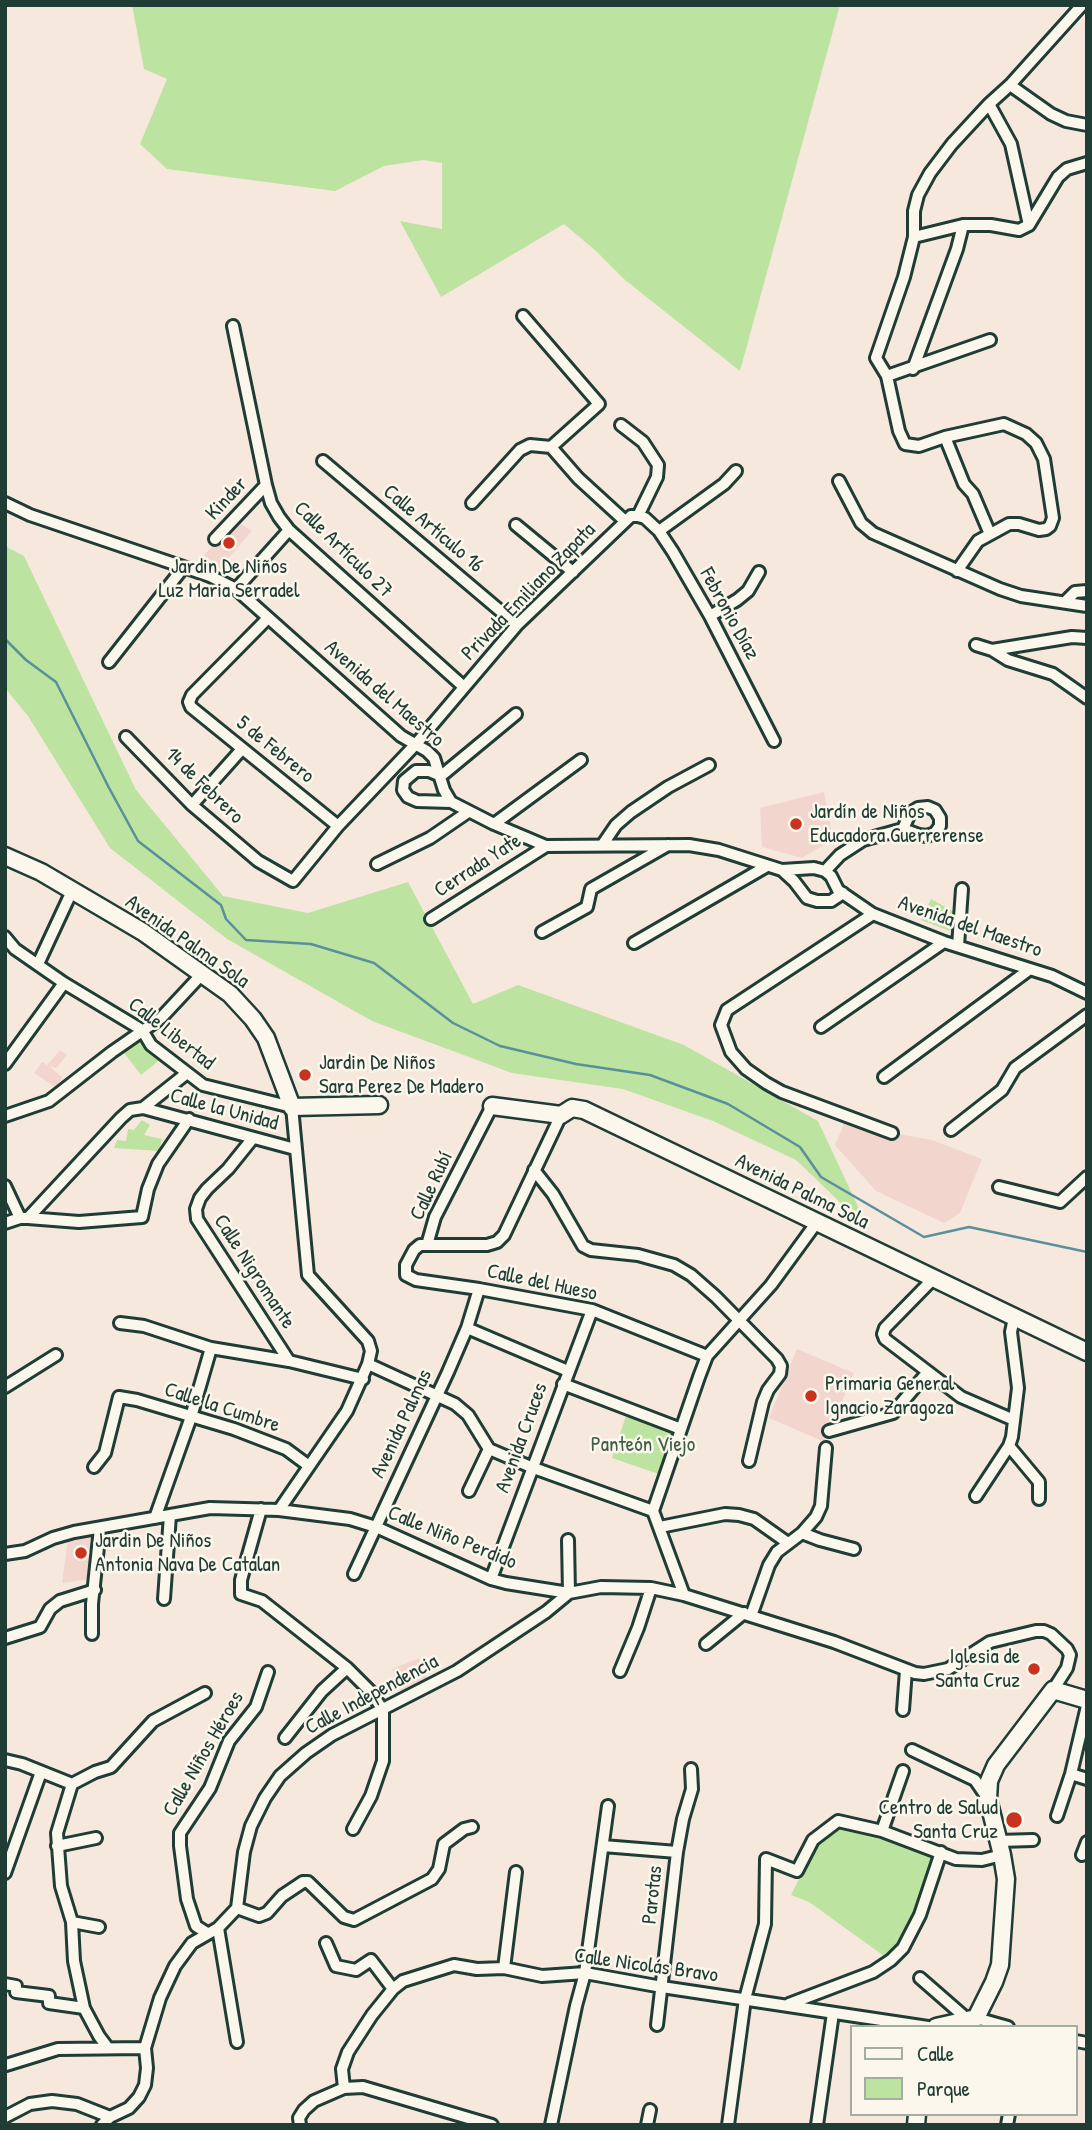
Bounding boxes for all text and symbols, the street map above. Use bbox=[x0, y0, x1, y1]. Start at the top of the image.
street label: Kinder bbox=[201, 472, 253, 526]
street label: Calle Artículo 16 bbox=[378, 480, 488, 578]
street label: Calle Artículo 27 bbox=[288, 497, 398, 603]
street label: Privada Emiliano Zapata bbox=[457, 518, 601, 666]
marker: Jardin De Niños Luz Maria Serradel bbox=[221, 535, 237, 551]
place label: Jardin De Niños Luz Maria Serradel bbox=[158, 554, 300, 604]
street label: Febronio Díaz bbox=[694, 564, 764, 664]
street label: Avenida del Maestro bbox=[319, 635, 449, 753]
street label: 5 de Febrero bbox=[231, 711, 319, 789]
street label: 14 de Febrero bbox=[159, 742, 249, 830]
place label: Jardín de Niños Educadora Guerrerense bbox=[810, 799, 984, 849]
marker: Jardín de Niños Educadora Guerrerense bbox=[788, 816, 804, 832]
street label: Cerrada Yate bbox=[430, 829, 526, 903]
street label: Avenida Palma Sola bbox=[120, 890, 254, 994]
street label: Avenida del Maestro bbox=[895, 891, 1045, 963]
street label: Calle Libertad bbox=[123, 992, 219, 1076]
place label: Jardin De Niños Sara Perez De Madero bbox=[319, 1050, 484, 1100]
marker: Jardin De Niños Sara Perez De Madero bbox=[297, 1067, 313, 1083]
street label: Calle la Unidad bbox=[167, 1083, 281, 1137]
street label: Calle Rubí bbox=[405, 1147, 459, 1225]
street label: Avenida Palma Sola bbox=[731, 1149, 873, 1235]
street label: Calle Nigromante bbox=[208, 1210, 300, 1334]
street label: Calle del Hueso bbox=[485, 1259, 599, 1307]
street label: Avenida Palmas bbox=[366, 1366, 438, 1482]
place label: Primaria General Ignacio Zaragoza bbox=[825, 1371, 954, 1421]
street label: Calle la Cumbre bbox=[161, 1377, 283, 1439]
street label: Avenida Cruces bbox=[490, 1380, 554, 1496]
marker: Primaria General Ignacio Zaragoza bbox=[803, 1388, 819, 1404]
park label: Panteón Viejo bbox=[591, 1432, 695, 1458]
street label: Calle Niño Perdido bbox=[384, 1501, 520, 1575]
place label: Jardin De Niños Antonia Nava De Catalan bbox=[95, 1528, 280, 1578]
marker: Jardin De Niños Antonia Nava De Catalan bbox=[73, 1545, 89, 1561]
place label: Iglesia de Santa Cruz bbox=[935, 1644, 1020, 1694]
street label: Calle Independencia bbox=[301, 1649, 443, 1741]
marker: Iglesia de Santa Cruz bbox=[1026, 1661, 1042, 1677]
street label: Calle Niños Héroes bbox=[158, 1687, 250, 1821]
place label: Centro de Salud Santa Cruz bbox=[879, 1795, 998, 1845]
marker: Centro de Salud Santa Cruz bbox=[1004, 1810, 1024, 1830]
street label: Parotas bbox=[637, 1865, 669, 1925]
street label: Calle Nicolás Bravo bbox=[572, 1943, 720, 1989]
legend bbox=[850, 2025, 1078, 2116]
text: Calle bbox=[917, 2039, 954, 2068]
text: Parque bbox=[917, 2074, 970, 2103]

